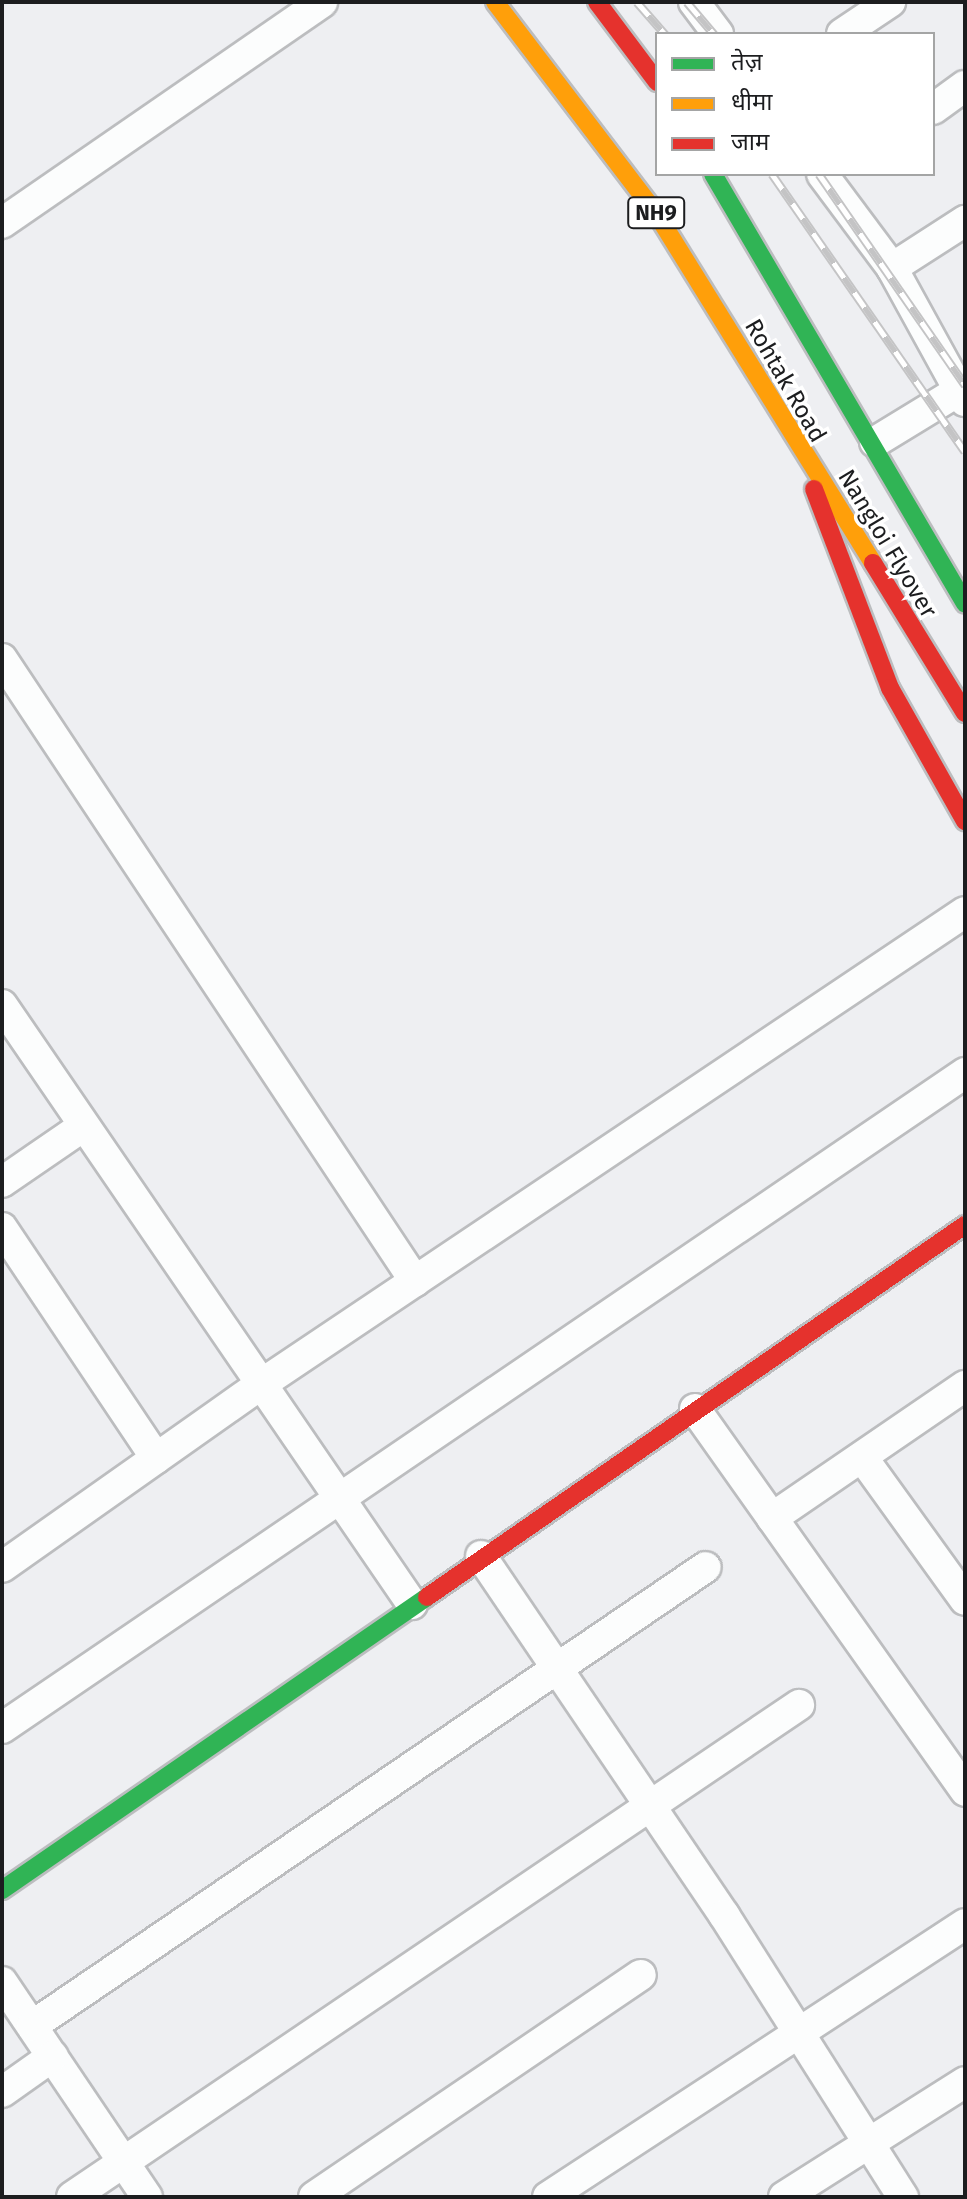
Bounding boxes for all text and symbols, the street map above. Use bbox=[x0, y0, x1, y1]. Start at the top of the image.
legend bbox=[655, 32, 935, 176]
text: तेज़ bbox=[731, 48, 763, 76]
text: धीमा bbox=[731, 88, 773, 116]
text: जाम bbox=[731, 128, 769, 156]
road number: NH9 bbox=[626, 195, 686, 231]
street label: Rohtak Road bbox=[738, 314, 832, 448]
street label: Nangloi Flyover bbox=[831, 465, 943, 623]

